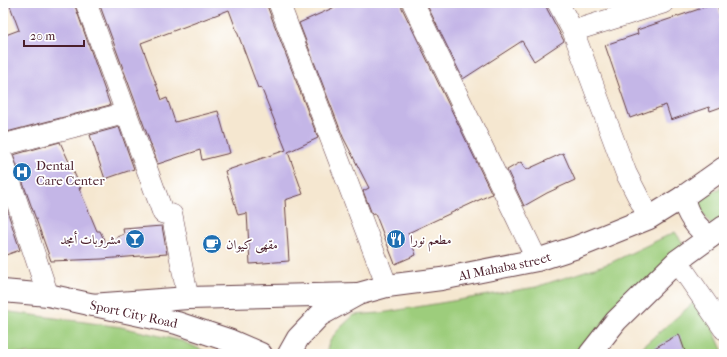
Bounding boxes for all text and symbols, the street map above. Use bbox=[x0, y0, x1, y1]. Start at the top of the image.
scale bar bbox=[24, 22, 84, 48]
text: 20 m bbox=[30, 29, 55, 43]
place label: Dental Care Center bbox=[36, 158, 105, 188]
hospital icon: Dental Care Center bbox=[11, 161, 33, 183]
bar icon: مشروبات أمجد bbox=[124, 228, 146, 250]
restaurant icon: مطعم نورا bbox=[385, 228, 407, 250]
place label: مشروبات أمجد bbox=[60, 231, 121, 248]
place label: مطعم نورا bbox=[410, 232, 452, 252]
cafe icon: مقهى كيوان bbox=[201, 233, 223, 255]
place label: مقهى كيوان bbox=[226, 237, 278, 254]
street label: Al Mahaba street bbox=[456, 249, 553, 284]
street label: Sport City Road bbox=[89, 297, 180, 331]

